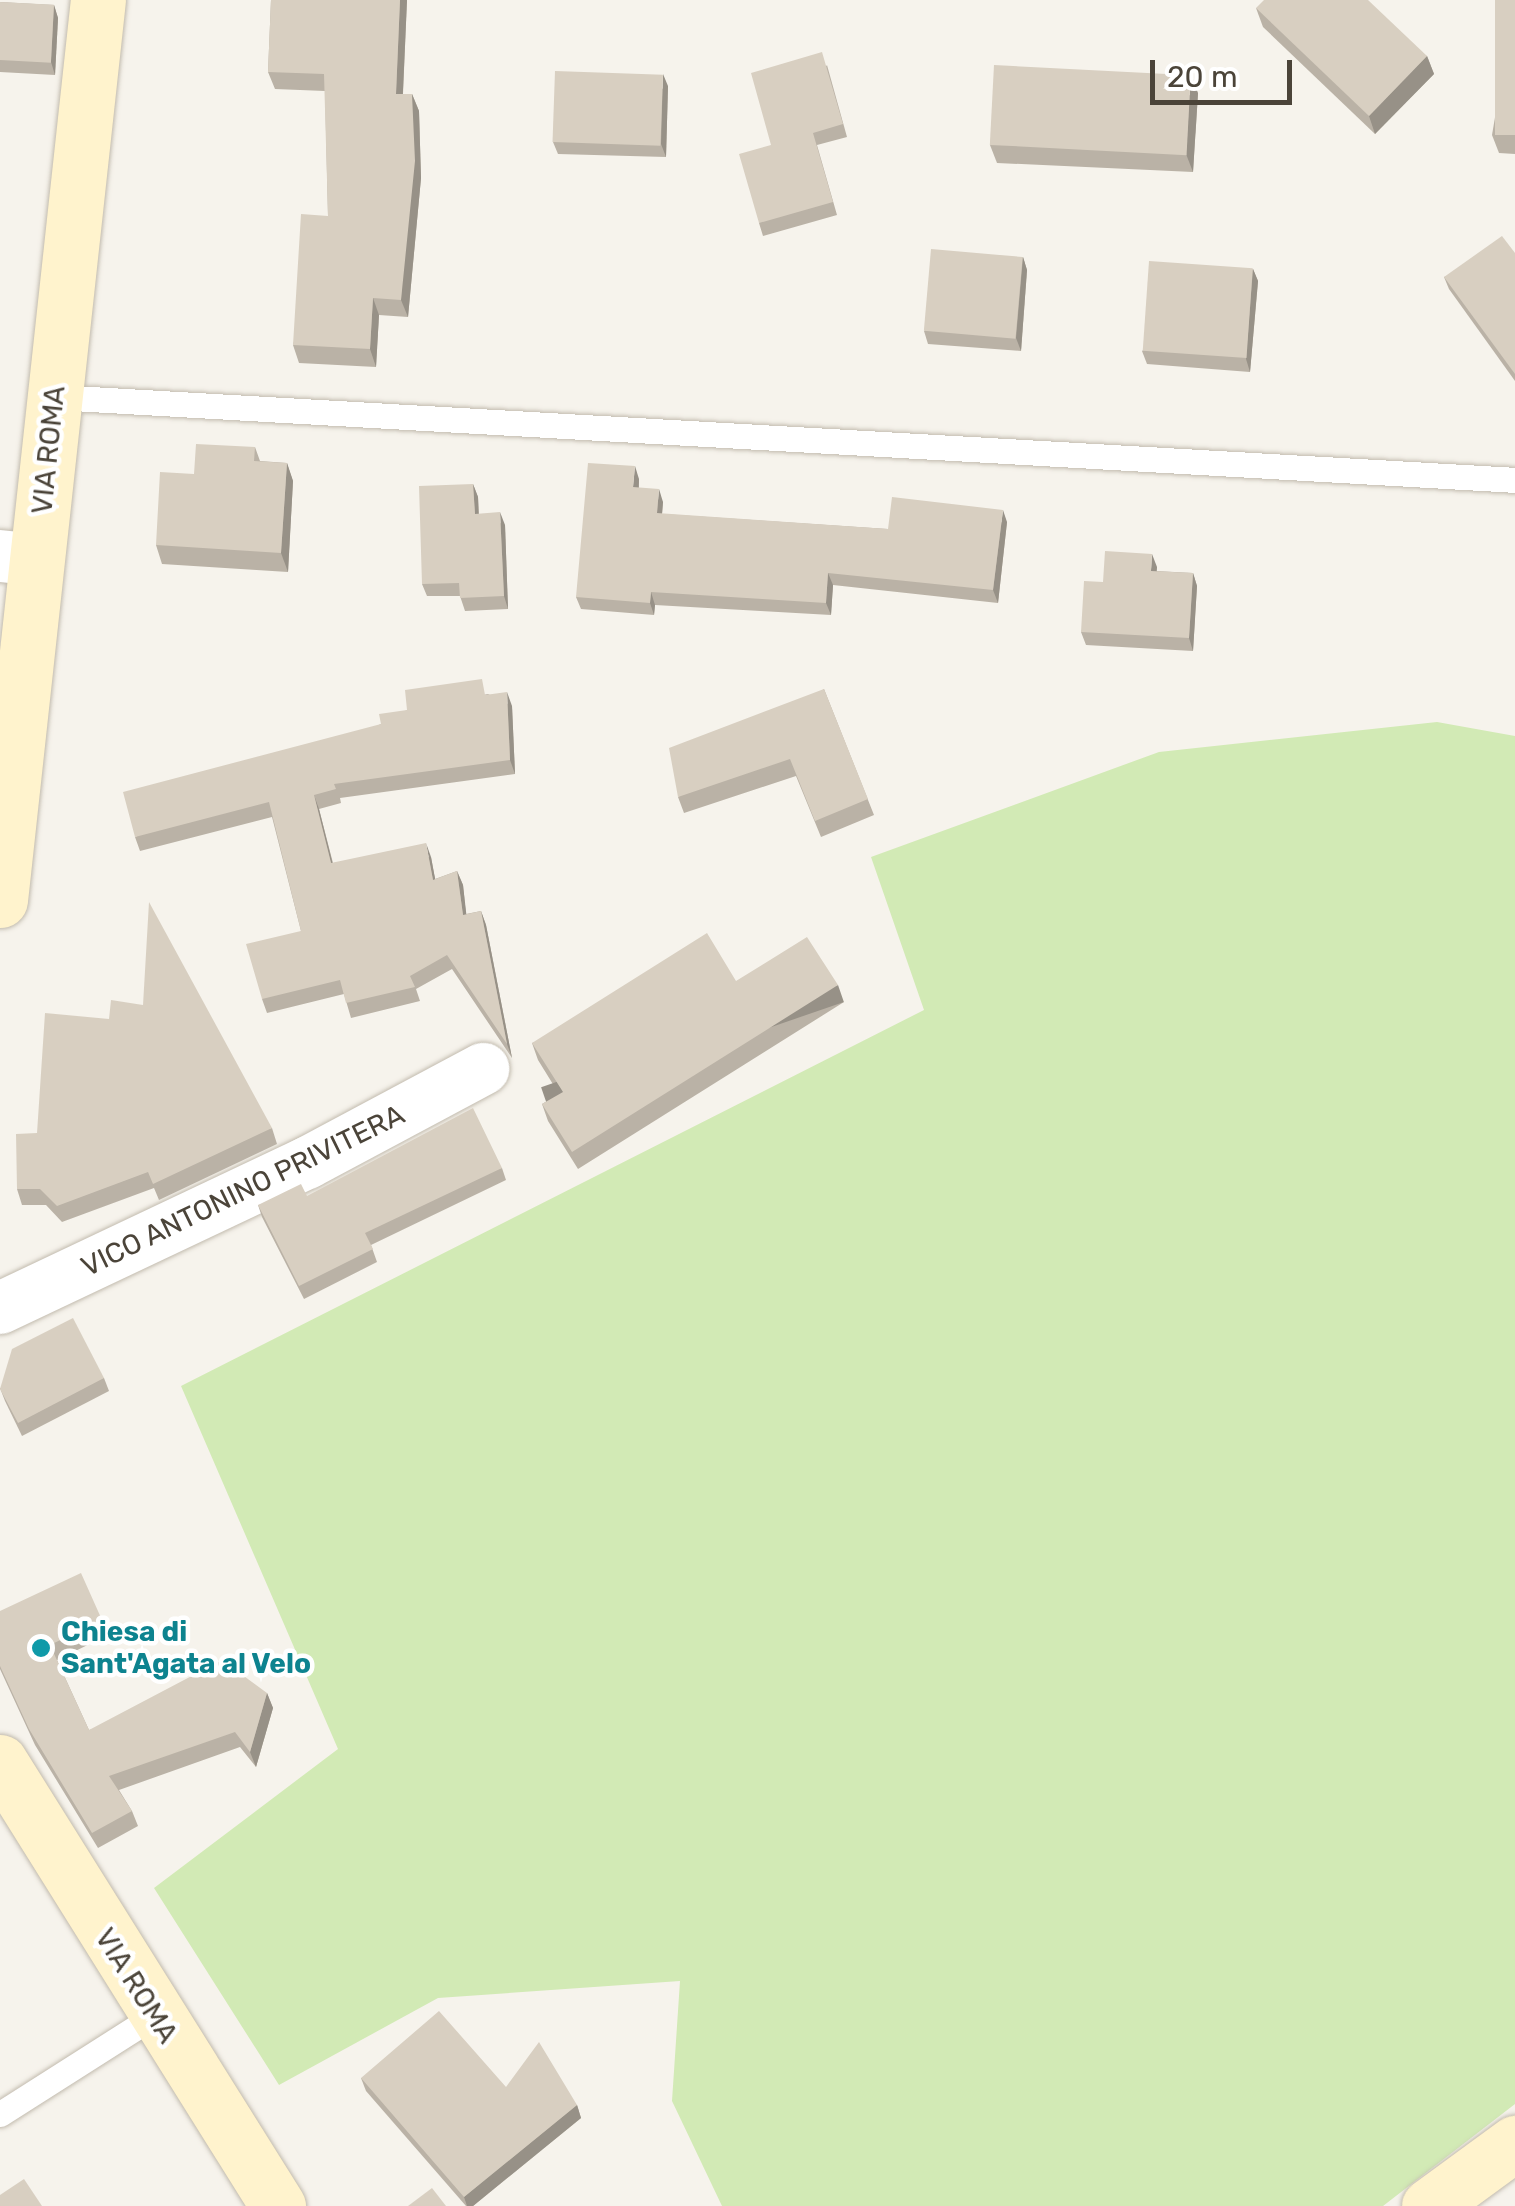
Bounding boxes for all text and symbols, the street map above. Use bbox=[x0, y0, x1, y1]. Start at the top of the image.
scale bar bbox=[1155, 40, 1298, 102]
text: 20 m bbox=[1167, 59, 1238, 95]
street label: VIA ROMA bbox=[26, 384, 72, 516]
street label: VICO ANTONINO PRIVITERA bbox=[76, 1098, 410, 1284]
place label: Chiesa di Sant'Agata al Velo bbox=[61, 1615, 312, 1681]
marker: Chiesa di Sant'Agata al Velo bbox=[30, 1637, 52, 1659]
street label: VIA ROMA bbox=[87, 1922, 185, 2050]

